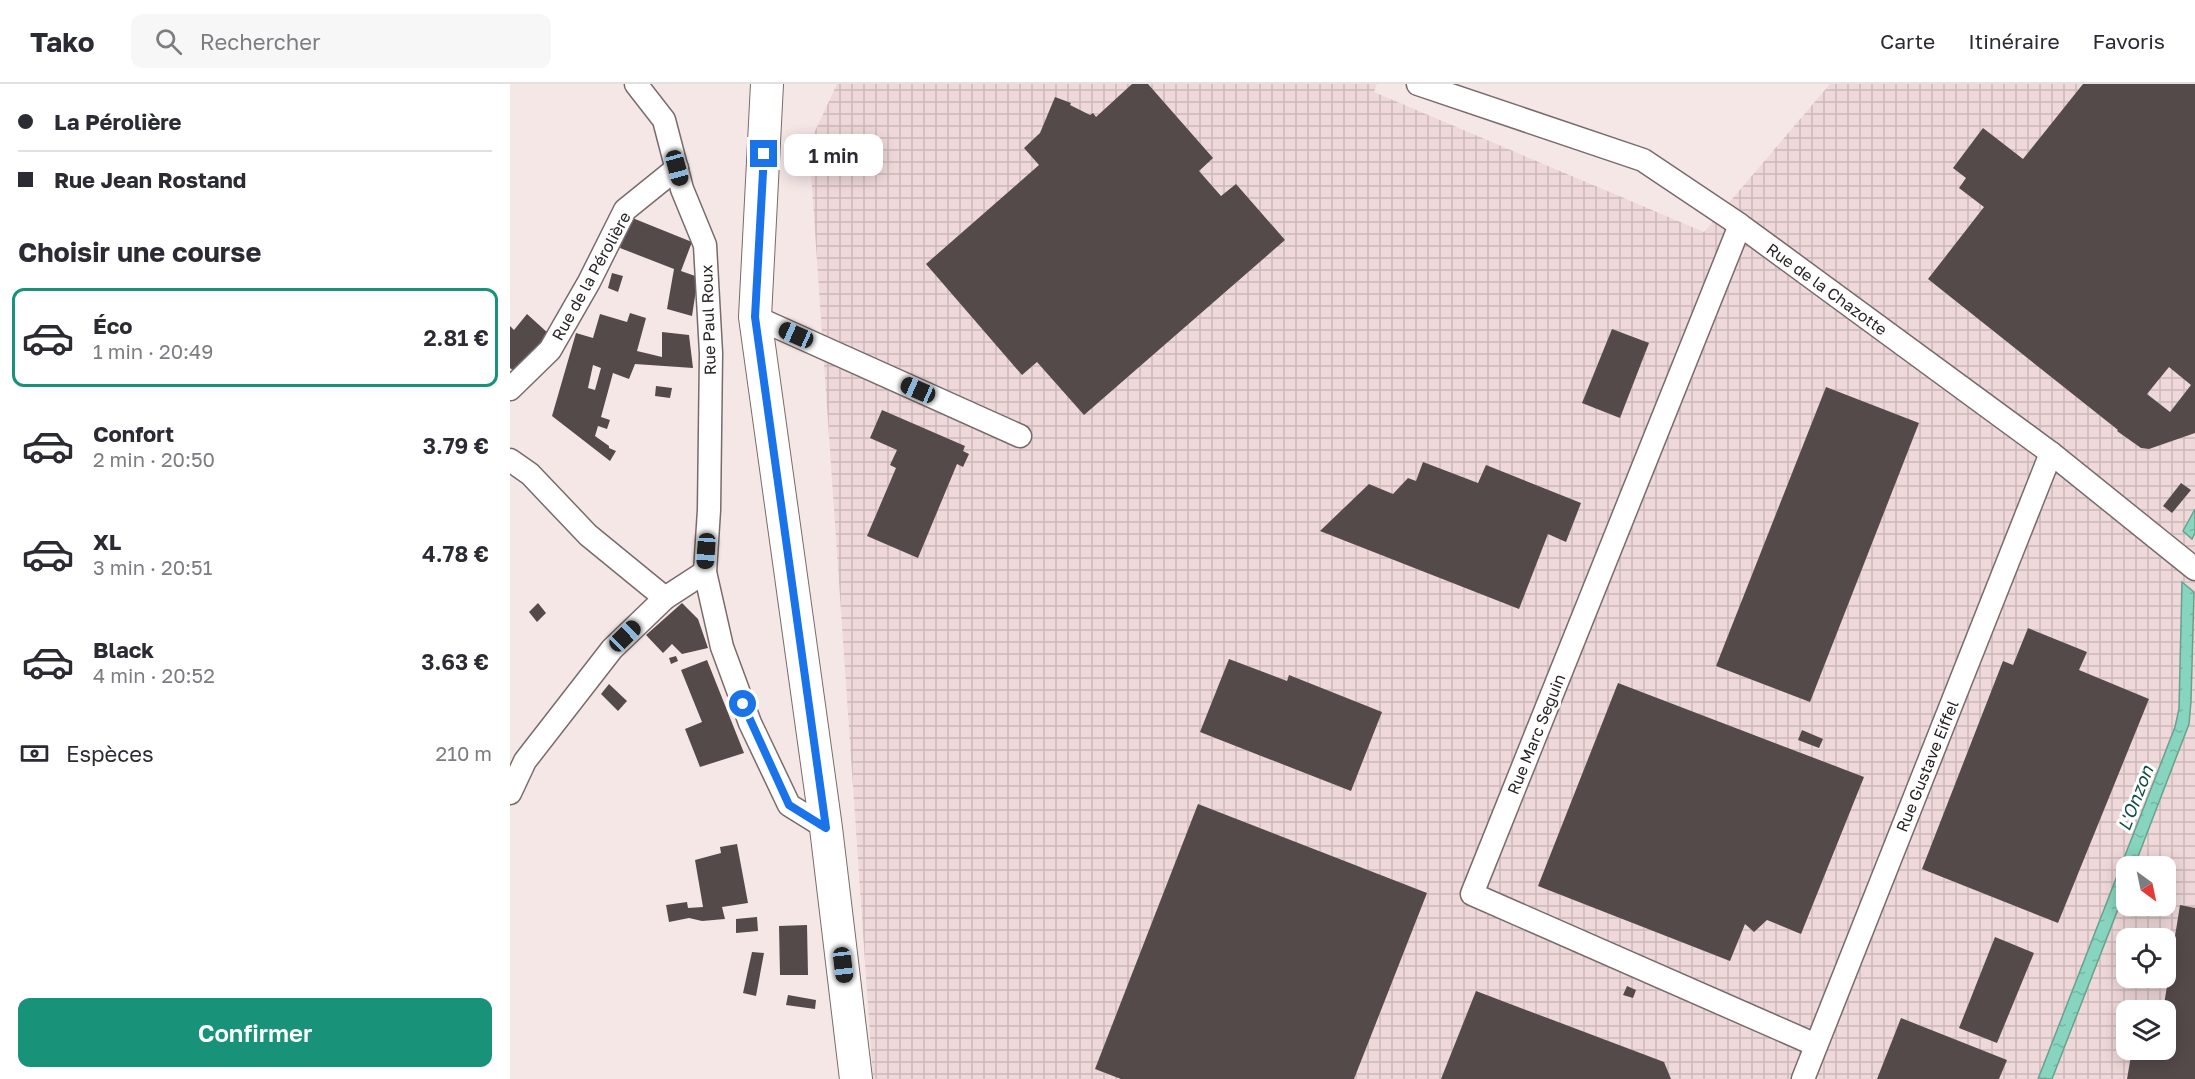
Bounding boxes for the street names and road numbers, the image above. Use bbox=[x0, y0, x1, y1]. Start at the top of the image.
street label: Rue de la Pérolière bbox=[547, 208, 635, 344]
street label: Rue de la Chazotte bbox=[1763, 239, 1891, 339]
street label: Rue Paul Roux bbox=[696, 264, 720, 376]
street label: Rue Marc Seguin bbox=[1503, 671, 1569, 797]
street label: Rue Gustave Eiffel bbox=[1891, 697, 1963, 835]

